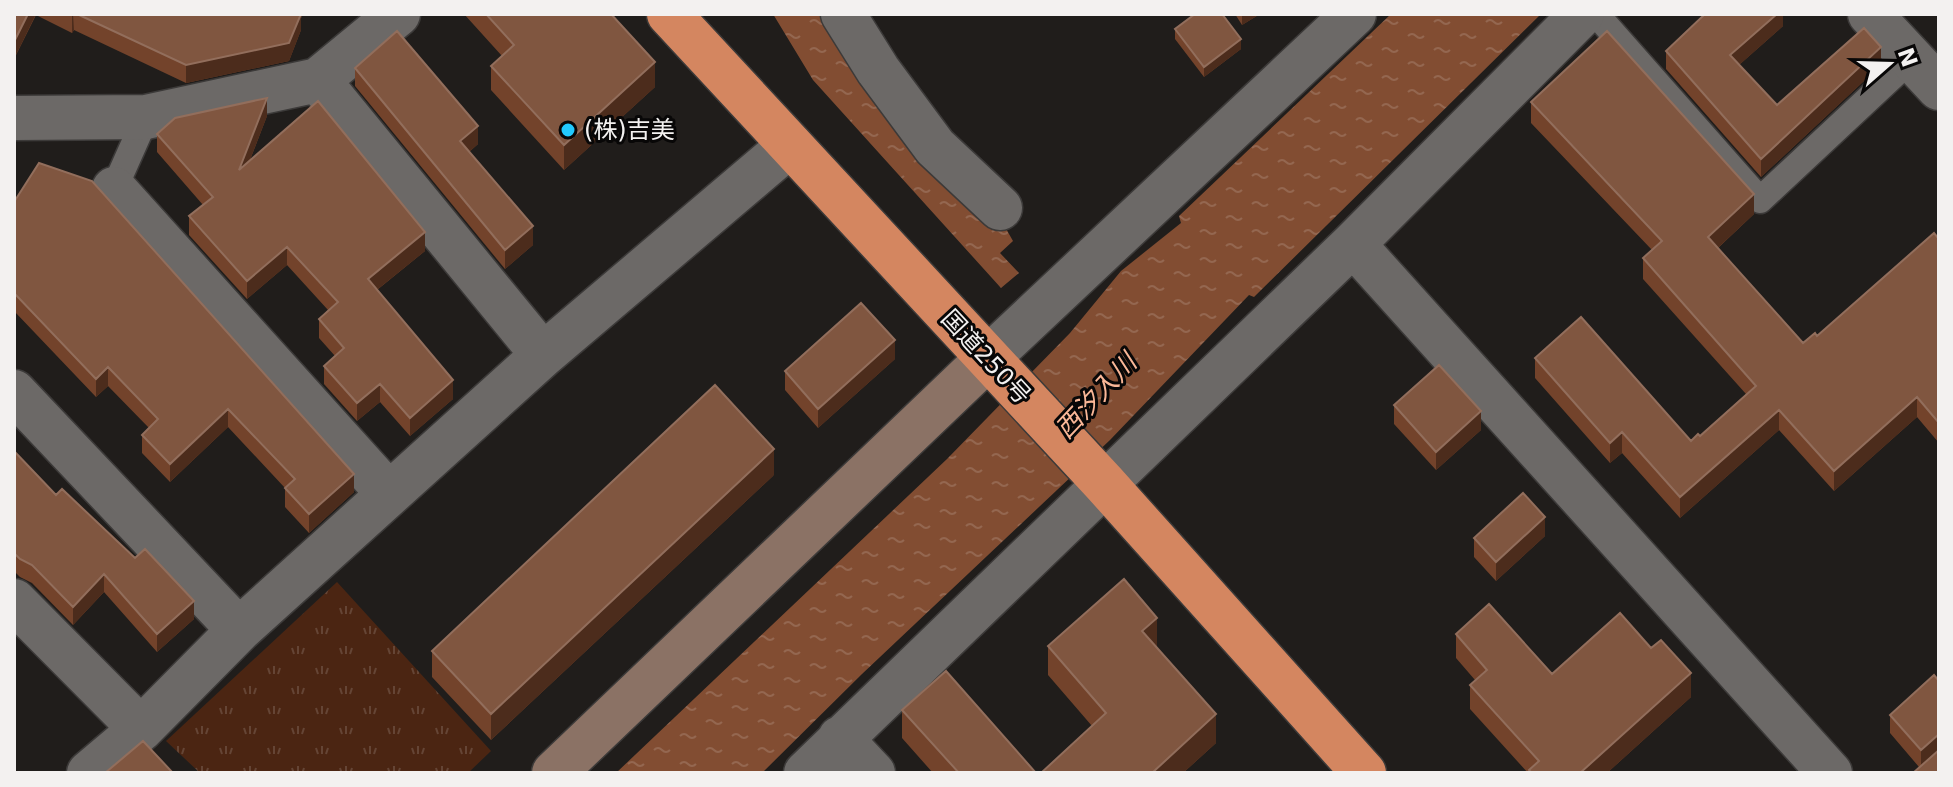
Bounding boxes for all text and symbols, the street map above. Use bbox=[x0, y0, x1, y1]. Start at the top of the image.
north arrow bbox=[1849, 24, 1929, 104]
text: N bbox=[1892, 44, 1922, 70]
place label: (株)吉美 bbox=[584, 116, 675, 144]
marker: (株)吉美 bbox=[559, 121, 577, 139]
street label: 国道250号 bbox=[936, 304, 1036, 410]
water label: 西汐入川 bbox=[1050, 346, 1144, 444]

